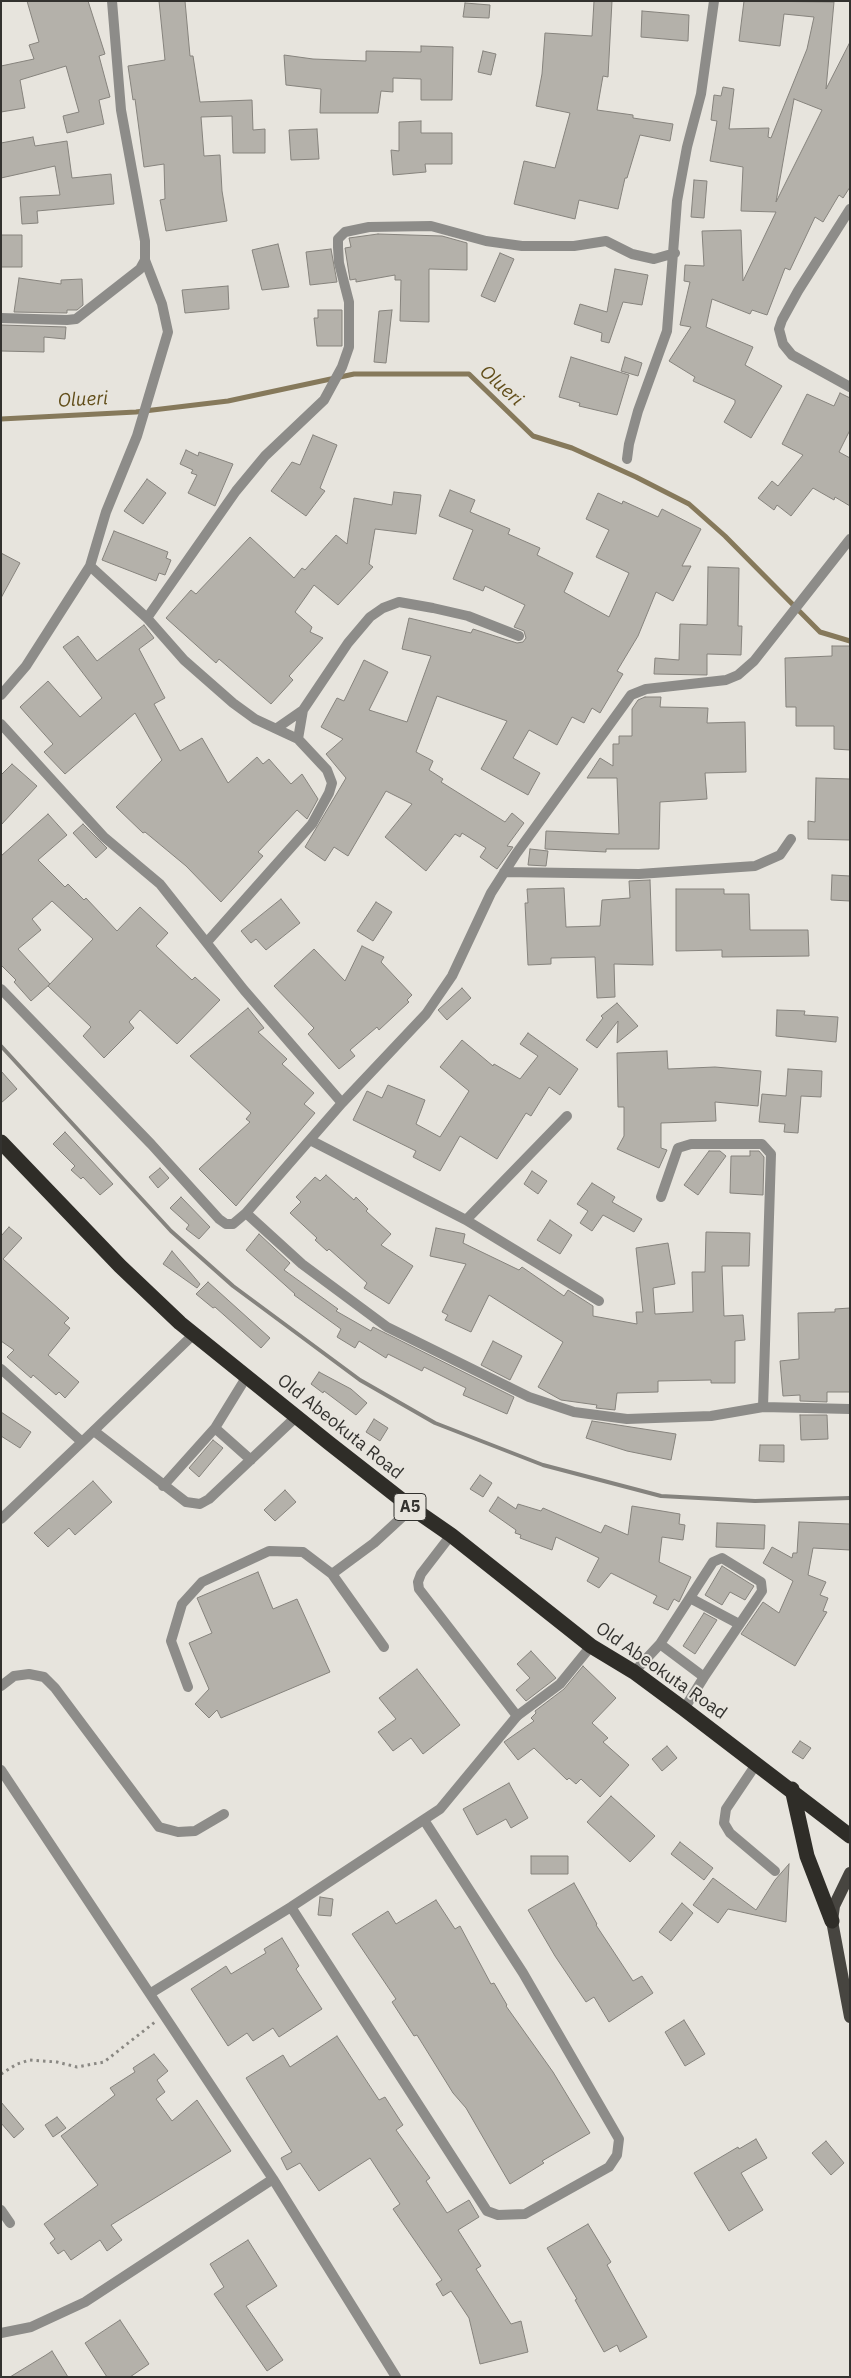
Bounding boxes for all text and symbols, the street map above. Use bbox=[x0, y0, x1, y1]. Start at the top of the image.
water label: Olueri bbox=[475, 361, 527, 411]
water label: Olueri bbox=[57, 387, 109, 413]
street label: Old Abeokuta Road bbox=[273, 1370, 407, 1484]
road number: A5 bbox=[394, 1494, 426, 1520]
street label: Old Abeokuta Road bbox=[591, 1618, 731, 1724]

